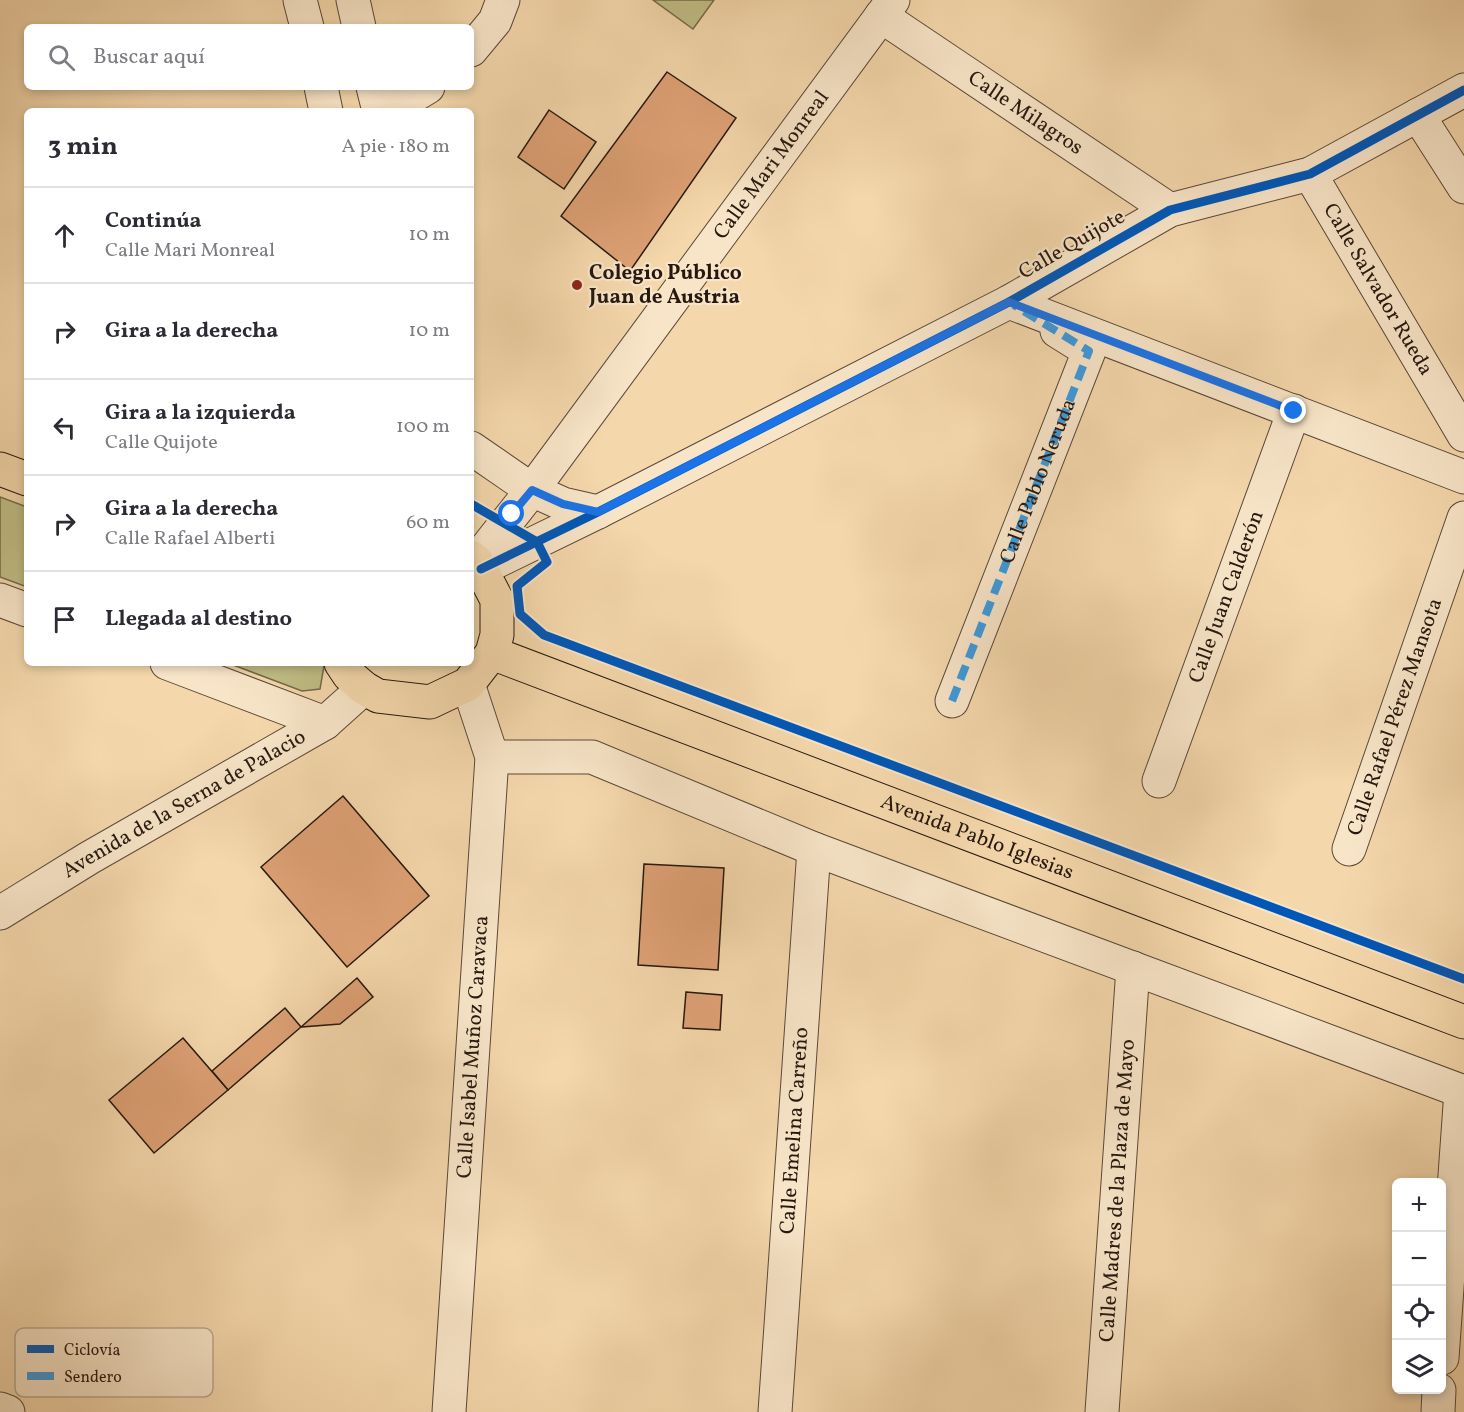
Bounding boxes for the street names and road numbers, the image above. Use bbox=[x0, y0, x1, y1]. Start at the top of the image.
street label: Calle Milagros bbox=[962, 64, 1089, 162]
street label: Calle Mari Monreal bbox=[707, 85, 836, 246]
street label: Calle Salvador Rueda bbox=[1316, 198, 1440, 381]
street label: Calle Quijote bbox=[1013, 203, 1131, 287]
street label: Calle Pablo Neruda bbox=[993, 394, 1083, 568]
street label: Calle Juan Calderón bbox=[1181, 507, 1271, 687]
street label: Calle Rafael Pérez Mansota bbox=[1340, 594, 1450, 839]
street label: Avenida de la Serna de Palacio bbox=[57, 722, 311, 886]
street label: Avenida Pablo Iglesias bbox=[876, 787, 1078, 887]
street label: Calle Isabel Muñoz Caravaca bbox=[450, 914, 496, 1179]
street label: Calle Emelina Carreño bbox=[773, 1026, 816, 1235]
street label: Calle Madres de la Plaza de Mayo bbox=[1092, 1038, 1143, 1343]

